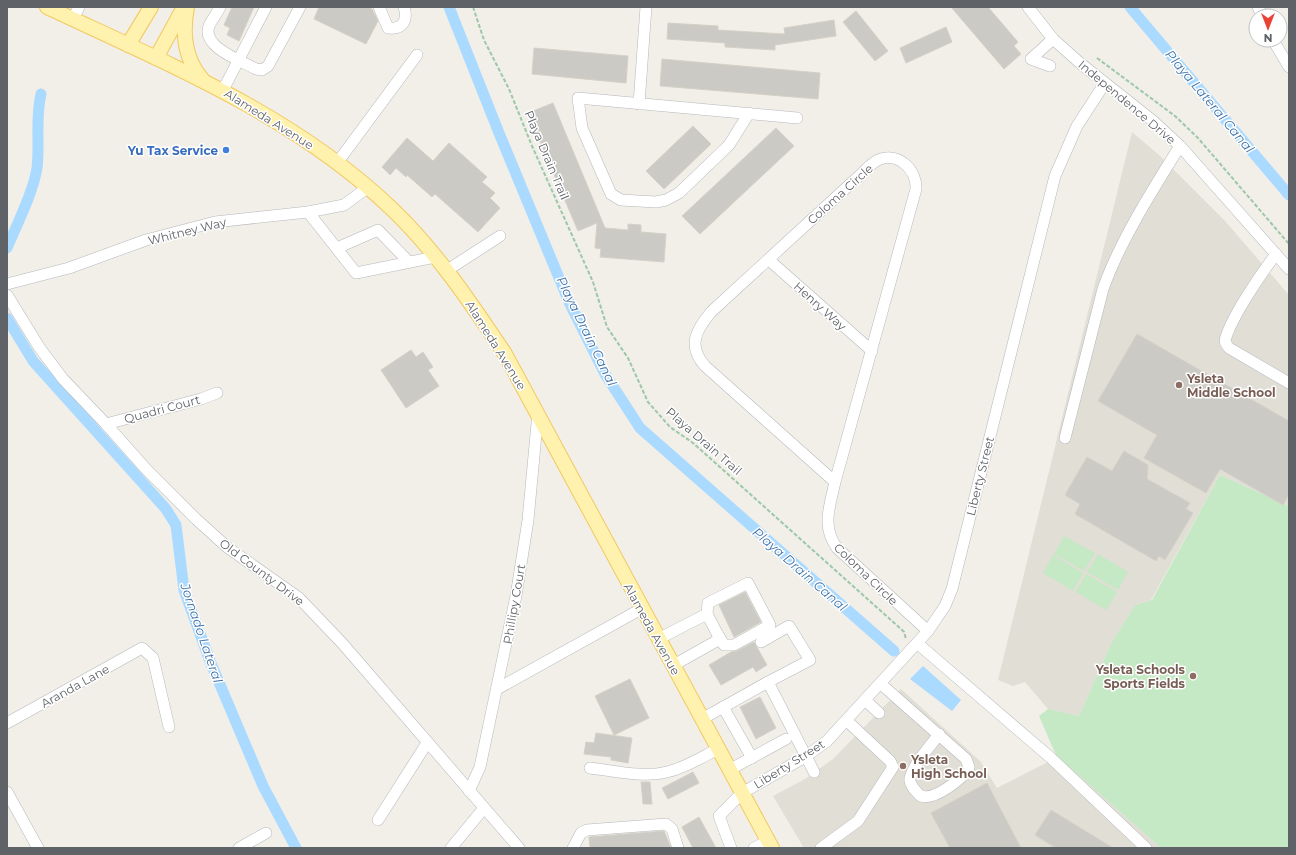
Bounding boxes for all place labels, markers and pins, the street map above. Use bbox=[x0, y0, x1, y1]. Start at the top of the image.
place label: Yu Tax Service bbox=[127, 143, 218, 158]
marker: Yu Tax Service bbox=[221, 145, 231, 155]
place label: Ysleta Middle School bbox=[1186, 371, 1276, 400]
marker: Ysleta Middle School bbox=[1174, 380, 1184, 390]
place label: Ysleta Schools Sports Fields bbox=[1095, 662, 1186, 691]
marker: Ysleta Schools Sports Fields bbox=[1188, 671, 1198, 681]
place label: Ysleta High School bbox=[910, 752, 987, 781]
marker: Ysleta High School bbox=[898, 761, 908, 771]

